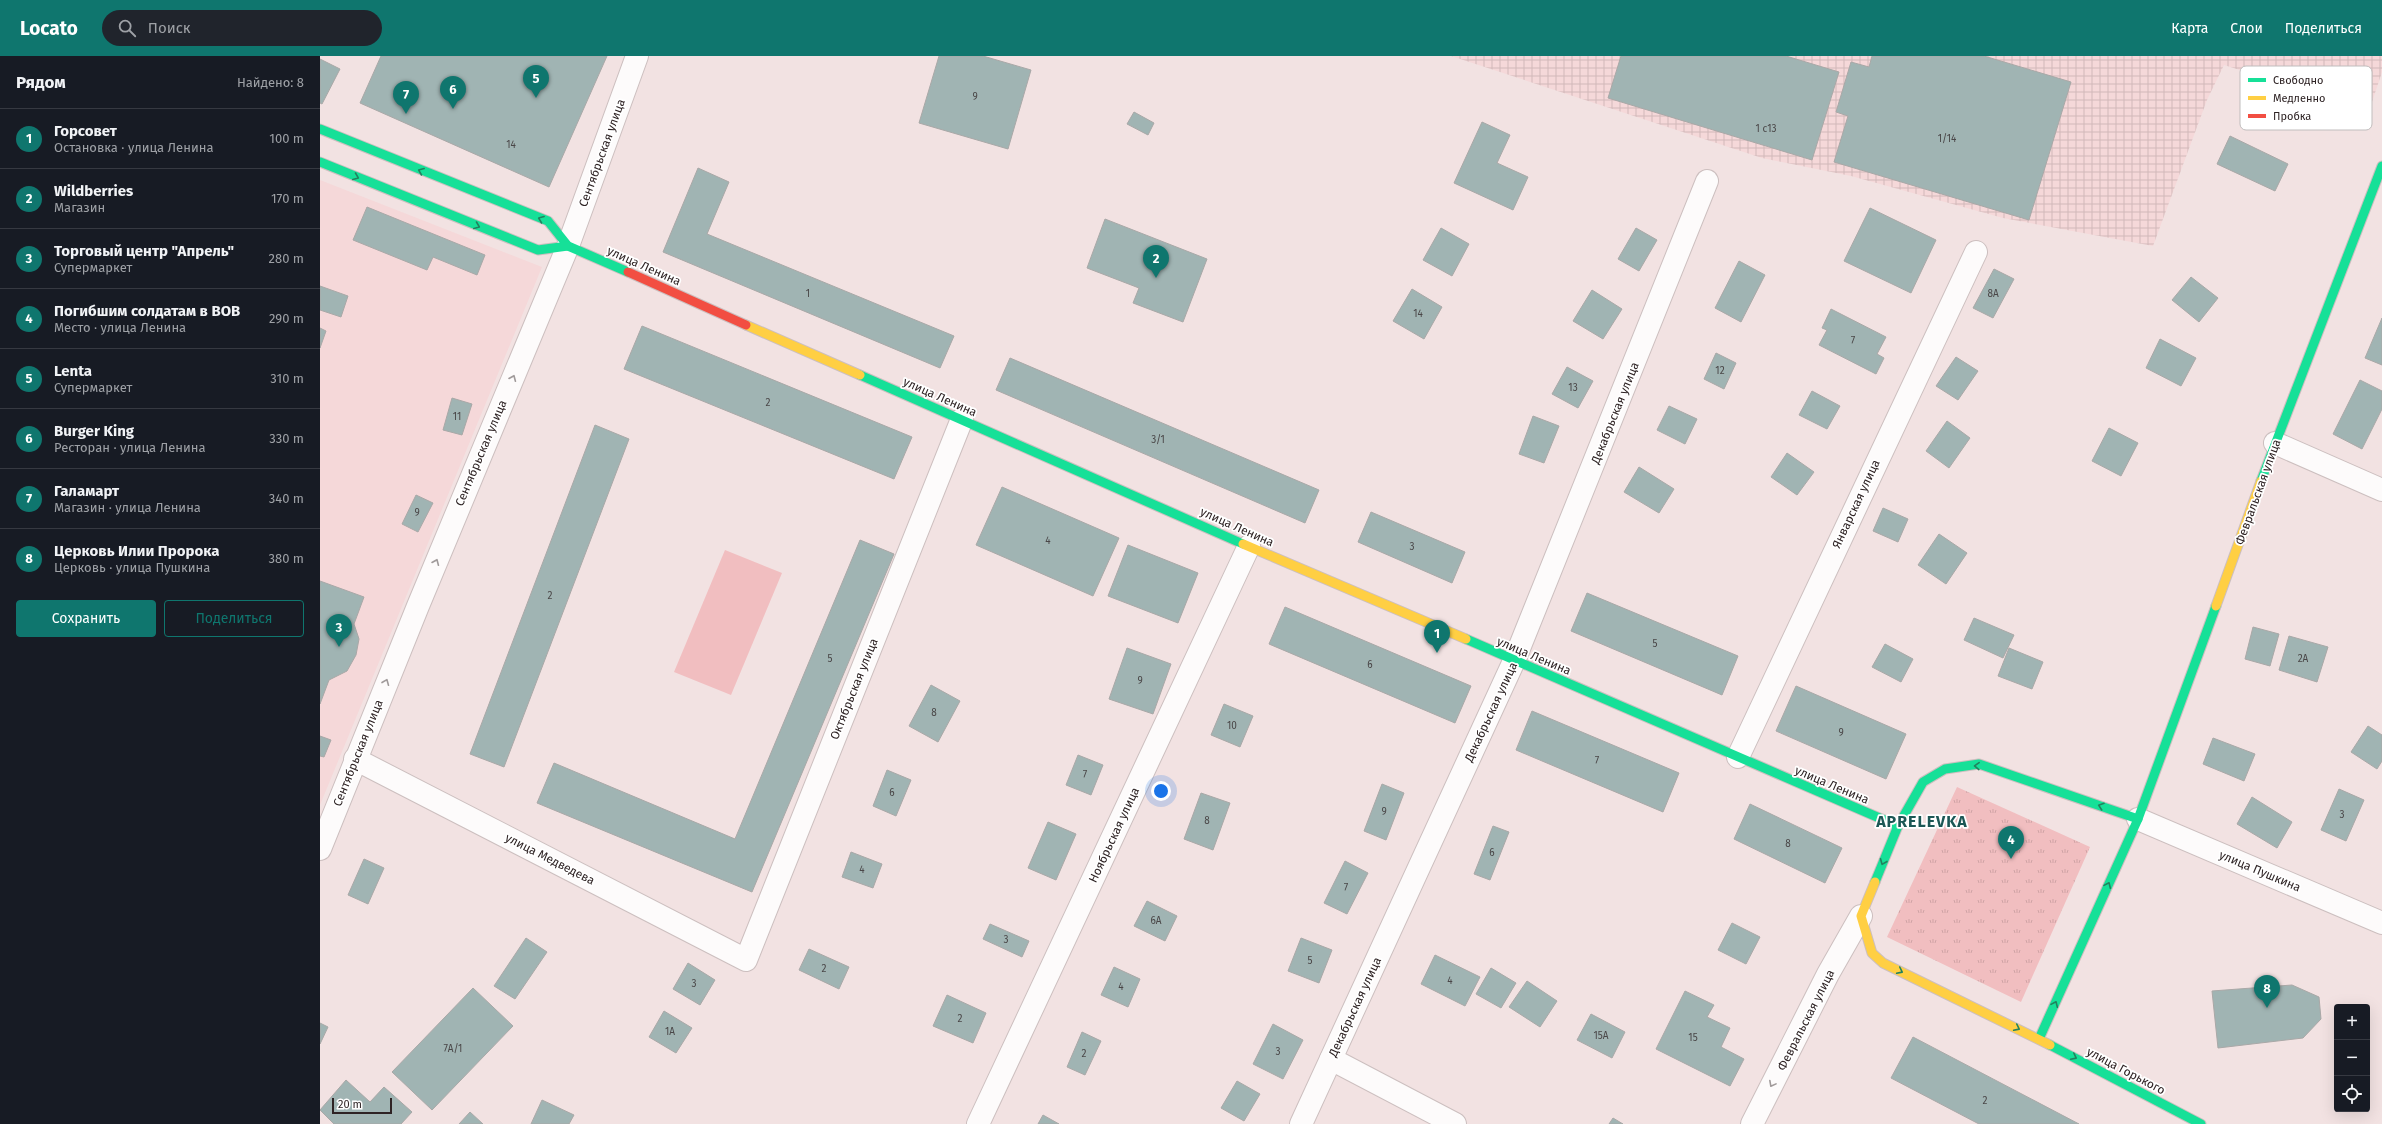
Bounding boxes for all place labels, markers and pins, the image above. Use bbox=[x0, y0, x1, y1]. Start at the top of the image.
pin: 5 bbox=[523, 65, 549, 98]
pin: 6 bbox=[440, 76, 466, 109]
pin: 7 bbox=[393, 81, 419, 114]
pin: 2 bbox=[1143, 245, 1169, 278]
pin: 3 bbox=[326, 614, 352, 647]
pin: 1 bbox=[1424, 620, 1450, 653]
pin: 4 bbox=[1998, 826, 2024, 859]
pin: 8 bbox=[2254, 975, 2280, 1008]

